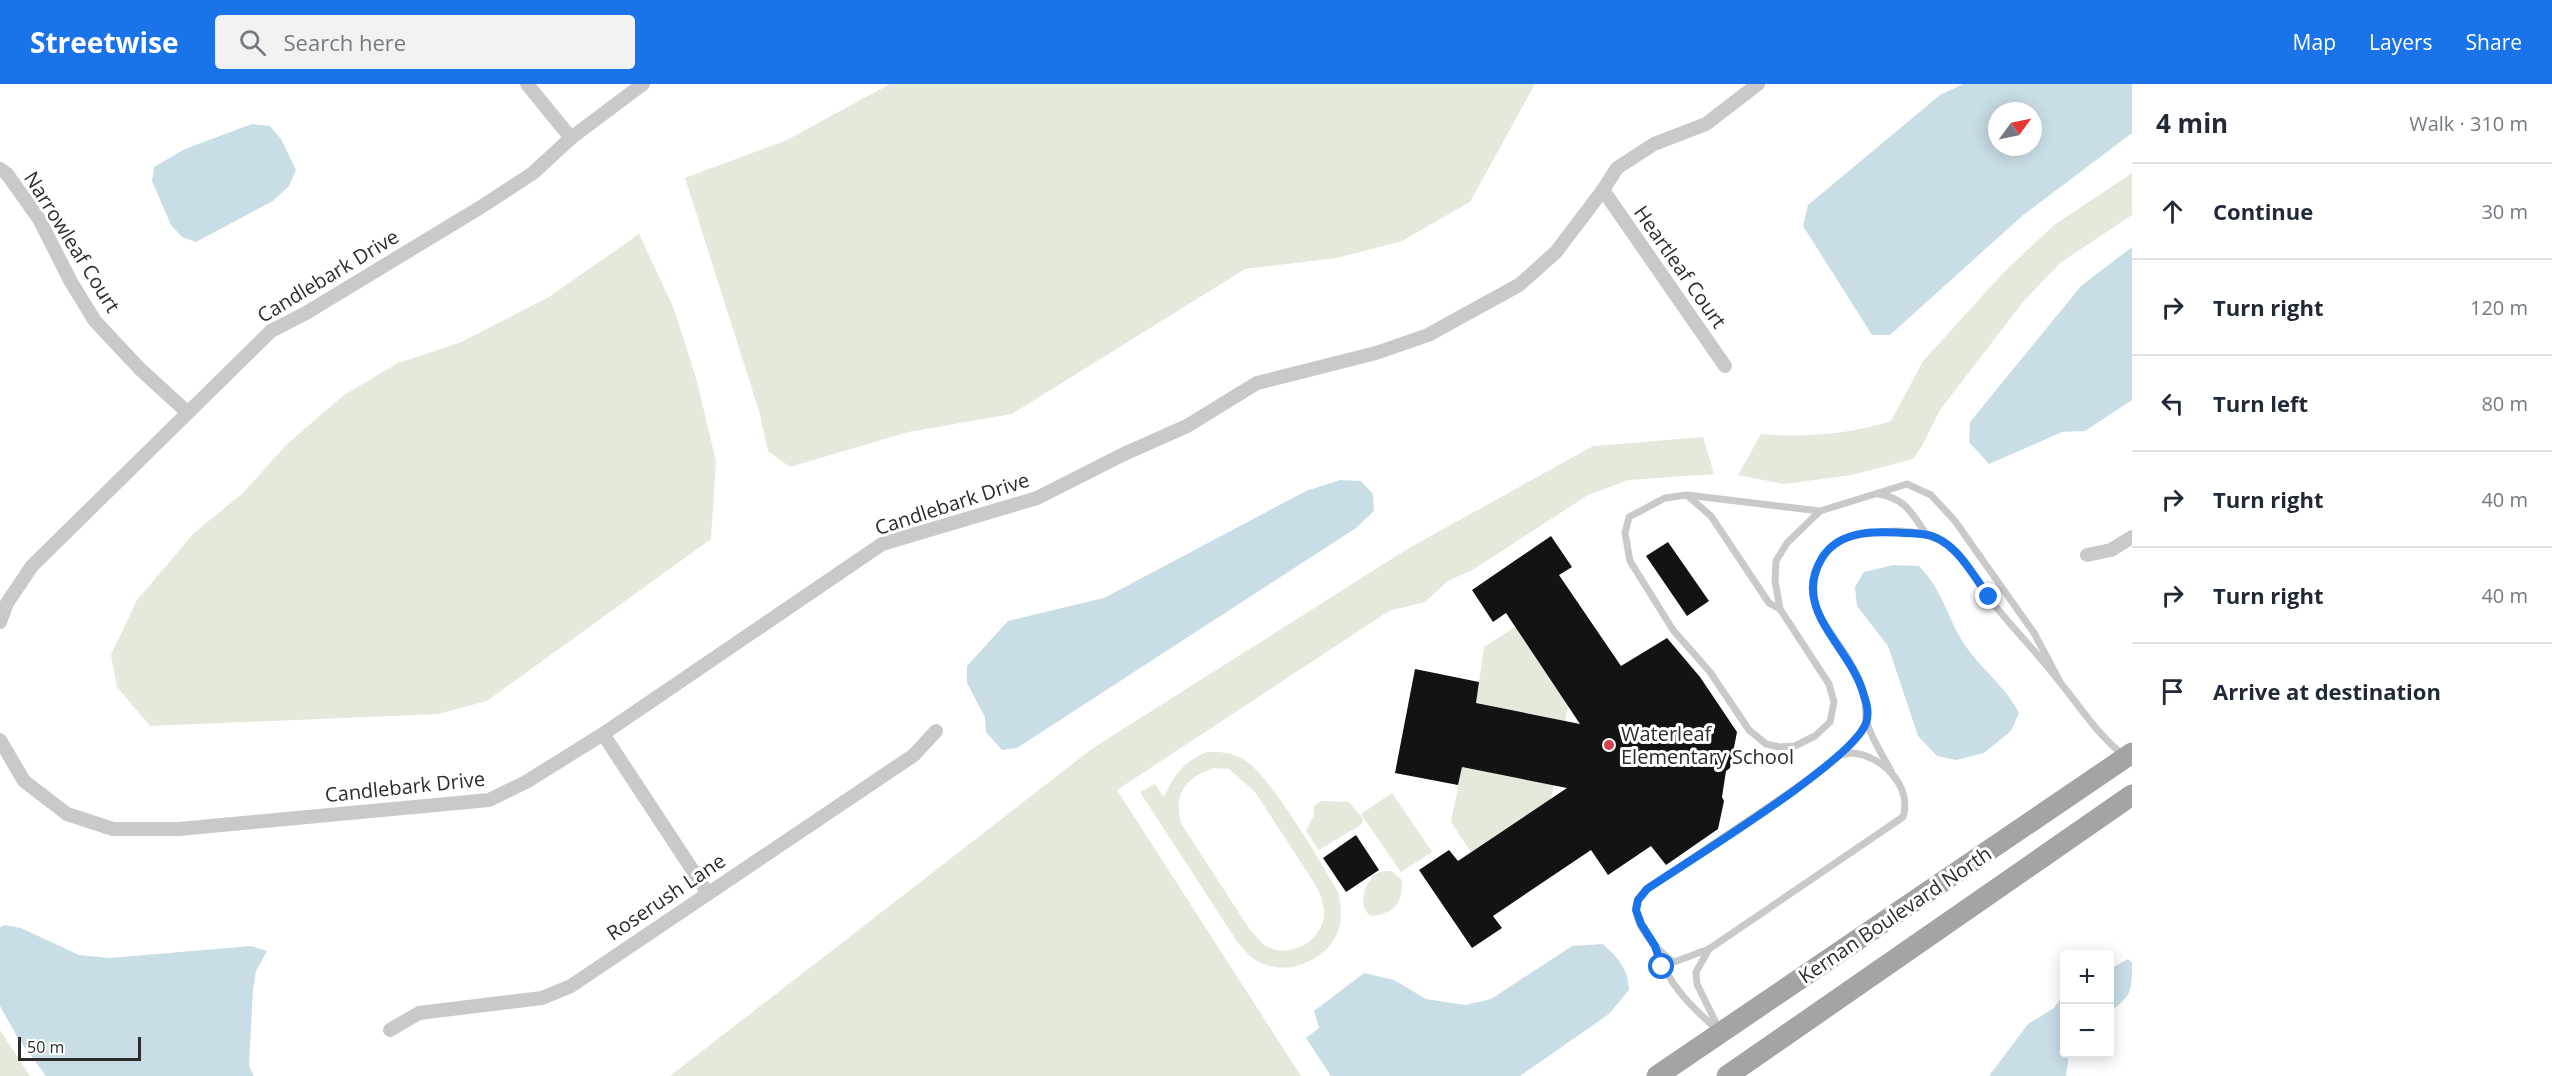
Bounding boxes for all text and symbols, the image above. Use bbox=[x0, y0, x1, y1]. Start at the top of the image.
search box bbox=[215, 15, 635, 69]
text: Streetwise bbox=[30, 23, 179, 61]
icon: search bbox=[236, 26, 269, 59]
text: Search here bbox=[284, 27, 406, 57]
text: Map bbox=[2293, 28, 2336, 56]
text: Layers bbox=[2369, 28, 2433, 56]
text: Share bbox=[2466, 28, 2522, 56]
north arrow bbox=[1988, 102, 2042, 156]
text: 4 min bbox=[2156, 105, 2228, 141]
text: Walk · 310 m bbox=[2409, 110, 2528, 137]
street label: Narrowleaf Court bbox=[18, 166, 127, 317]
icon: ahead bbox=[2156, 195, 2189, 228]
text: Continue bbox=[2213, 196, 2313, 226]
text: 30 m bbox=[2481, 198, 2528, 225]
street label: Heartleaf Court bbox=[1628, 200, 1733, 333]
street label: Candlebark Drive bbox=[252, 223, 404, 329]
icon: right bbox=[2156, 291, 2189, 324]
text: Turn right bbox=[2213, 292, 2324, 322]
text: 120 m bbox=[2470, 294, 2528, 321]
icon: left bbox=[2156, 387, 2189, 420]
text: Turn left bbox=[2213, 388, 2308, 418]
text: 80 m bbox=[2481, 390, 2528, 417]
street label: Candlebark Drive bbox=[871, 466, 1032, 541]
icon: right bbox=[2156, 483, 2189, 516]
text: Turn right bbox=[2213, 484, 2324, 514]
text: 40 m bbox=[2481, 486, 2528, 513]
icon: right bbox=[2156, 579, 2189, 612]
text: Turn right bbox=[2213, 580, 2324, 610]
text: 40 m bbox=[2481, 582, 2528, 609]
route end bbox=[1975, 583, 2001, 609]
icon: arrive bbox=[2156, 675, 2189, 708]
text: Arrive at destination bbox=[2213, 676, 2441, 706]
place label: Waterleaf Elementary School bbox=[1621, 720, 1794, 770]
marker: Waterleaf Elementary School bbox=[1602, 738, 1616, 752]
street label: Candlebark Drive bbox=[324, 765, 486, 808]
street label: Kernan Boulevard North bbox=[1793, 840, 1997, 989]
street label: Roserush Lane bbox=[601, 847, 730, 946]
map controls bbox=[2060, 950, 2114, 1058]
button: + bbox=[2060, 950, 2114, 1004]
route start bbox=[1648, 953, 1674, 979]
button: − bbox=[2060, 1004, 2114, 1058]
scale bar bbox=[18, 1034, 141, 1062]
text: 50 m bbox=[27, 1036, 64, 1058]

